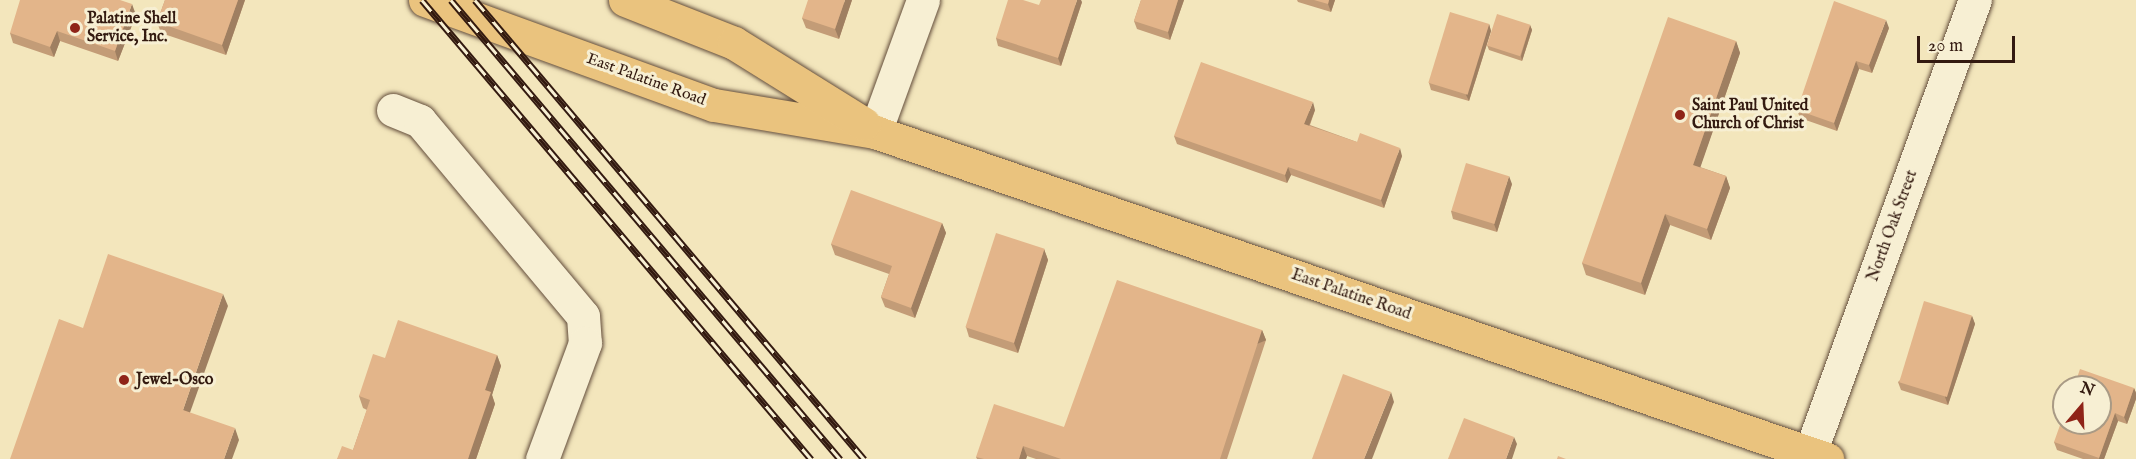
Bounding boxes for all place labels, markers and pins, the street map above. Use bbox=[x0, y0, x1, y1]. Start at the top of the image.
place label: Palatine Shell Service, Inc. bbox=[87, 9, 176, 47]
marker: Palatine Shell Service, Inc. bbox=[68, 21, 82, 35]
place label: Saint Paul United Church of Christ bbox=[1692, 96, 1808, 134]
marker: Saint Paul United Church of Christ bbox=[1673, 108, 1687, 122]
place label: Jewel-Osco bbox=[136, 370, 213, 390]
marker: Jewel-Osco bbox=[117, 373, 131, 387]

